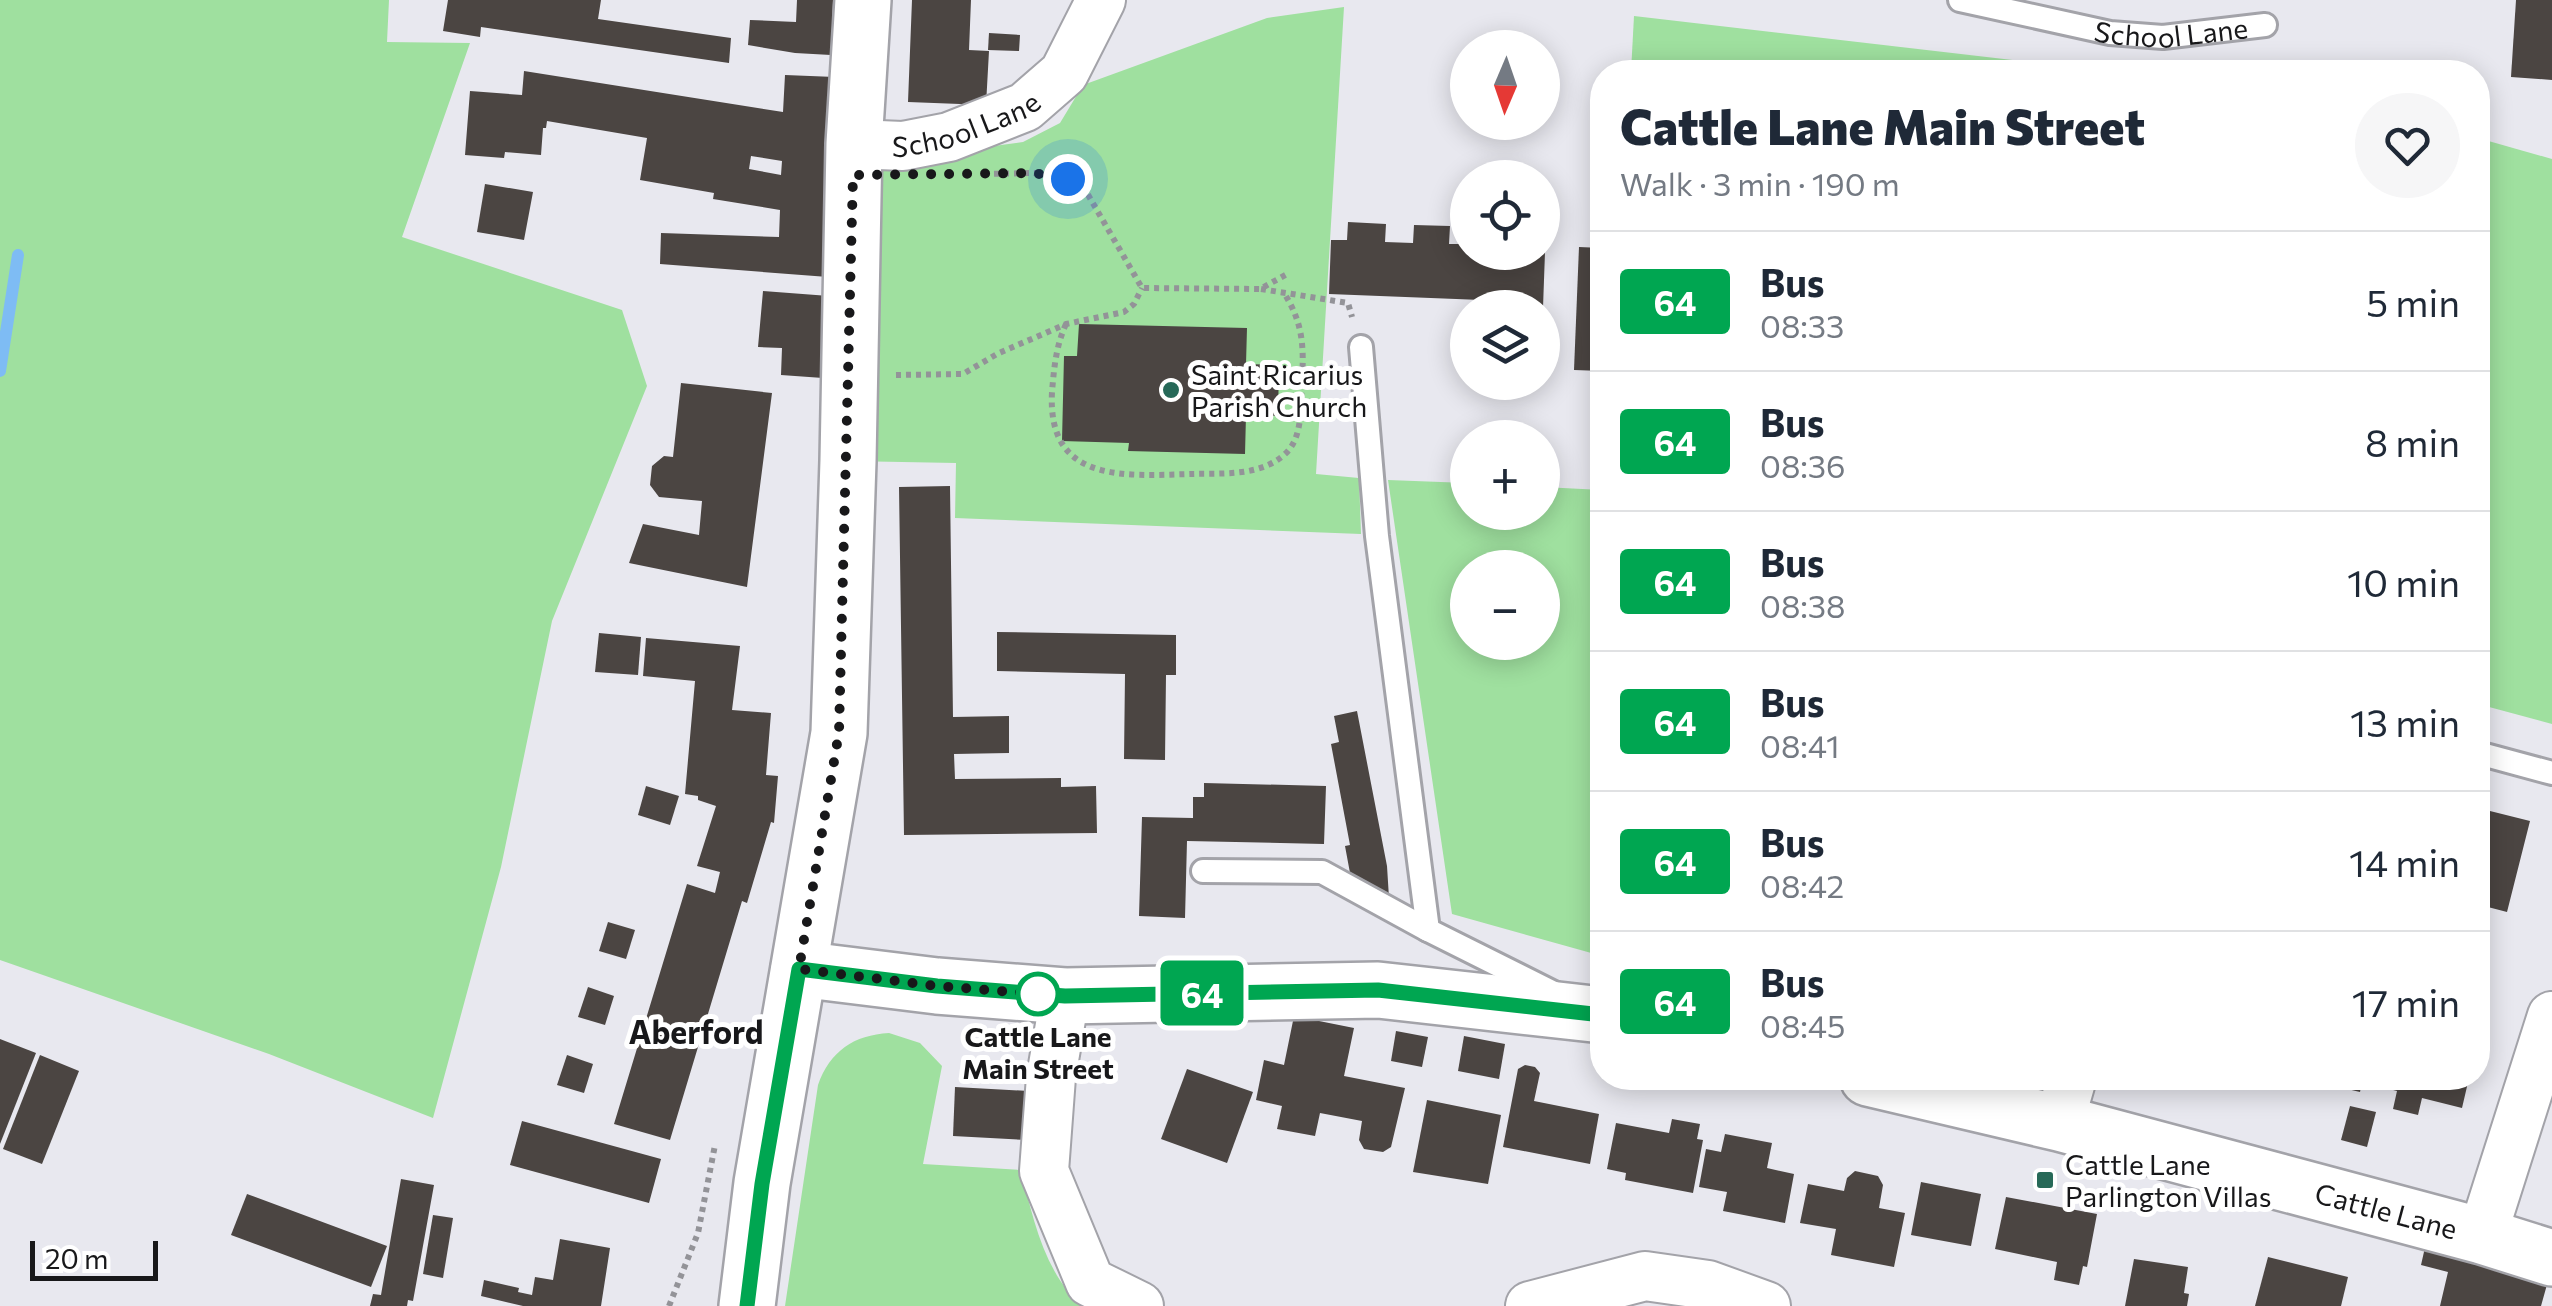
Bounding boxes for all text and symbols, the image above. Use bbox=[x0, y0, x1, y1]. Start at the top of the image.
street label: School Lane bbox=[2091, 10, 2250, 55]
north arrow bbox=[1450, 30, 1560, 140]
map controls bbox=[1450, 30, 1560, 660]
street label: School Lane bbox=[891, 85, 1047, 163]
button: heart bbox=[2355, 93, 2460, 198]
text: Cattle Lane Main Street bbox=[1620, 96, 2145, 155]
your location bbox=[1043, 154, 1093, 204]
button: locate bbox=[1450, 160, 1560, 270]
text: Walk · 3 min · 190 m bbox=[1620, 163, 1900, 203]
text: Bus bbox=[1760, 258, 1825, 305]
text: 5 min bbox=[2366, 278, 2460, 325]
text: 64 bbox=[1653, 280, 1697, 323]
button: layers bbox=[1450, 290, 1560, 400]
text: 08:33 bbox=[1760, 305, 1844, 345]
place label: Saint Ricarius Parish Church bbox=[1191, 357, 1367, 423]
marker: Saint Ricarius Parish Church bbox=[1160, 379, 1182, 401]
text: Bus bbox=[1760, 398, 1825, 445]
text: 8 min bbox=[2365, 418, 2460, 465]
button: + bbox=[1450, 420, 1560, 530]
text: 64 bbox=[1653, 420, 1697, 463]
text: 08:36 bbox=[1760, 445, 1846, 485]
text: Bus bbox=[1760, 538, 1825, 585]
button: − bbox=[1450, 550, 1560, 660]
text: 10 min bbox=[2347, 558, 2460, 605]
text: 64 bbox=[1653, 560, 1697, 603]
text: 08:38 bbox=[1760, 585, 1846, 625]
text: Bus bbox=[1760, 678, 1825, 725]
text: 13 min bbox=[2350, 698, 2460, 745]
text: 64 bbox=[1653, 700, 1697, 743]
text: 08:41 bbox=[1760, 725, 1840, 765]
text: Bus bbox=[1760, 818, 1825, 865]
text: 14 min bbox=[2349, 838, 2460, 885]
text: 64 bbox=[1653, 840, 1697, 883]
text: 08:42 bbox=[1760, 865, 1844, 905]
text: Bus bbox=[1760, 958, 1825, 1005]
line badge: 64 bbox=[1157, 960, 1247, 1026]
text: 64 bbox=[1180, 972, 1224, 1015]
marker: Cattle Lane Main Street bbox=[1017, 973, 1059, 1015]
text: 17 min bbox=[2352, 978, 2460, 1025]
text: 64 bbox=[1653, 980, 1697, 1023]
text: 08:45 bbox=[1760, 1005, 1845, 1045]
district label: Aberford bbox=[628, 1011, 764, 1051]
place label: Cattle Lane Main Street bbox=[962, 1019, 1114, 1085]
place label: Cattle Lane Parlington Villas bbox=[2065, 1147, 2271, 1213]
marker: Cattle Lane Parlington Villas bbox=[2034, 1169, 2056, 1191]
street label: Cattle Lane bbox=[2312, 1175, 2461, 1246]
scale bar bbox=[30, 1236, 158, 1280]
text: 20 m bbox=[45, 1241, 109, 1275]

